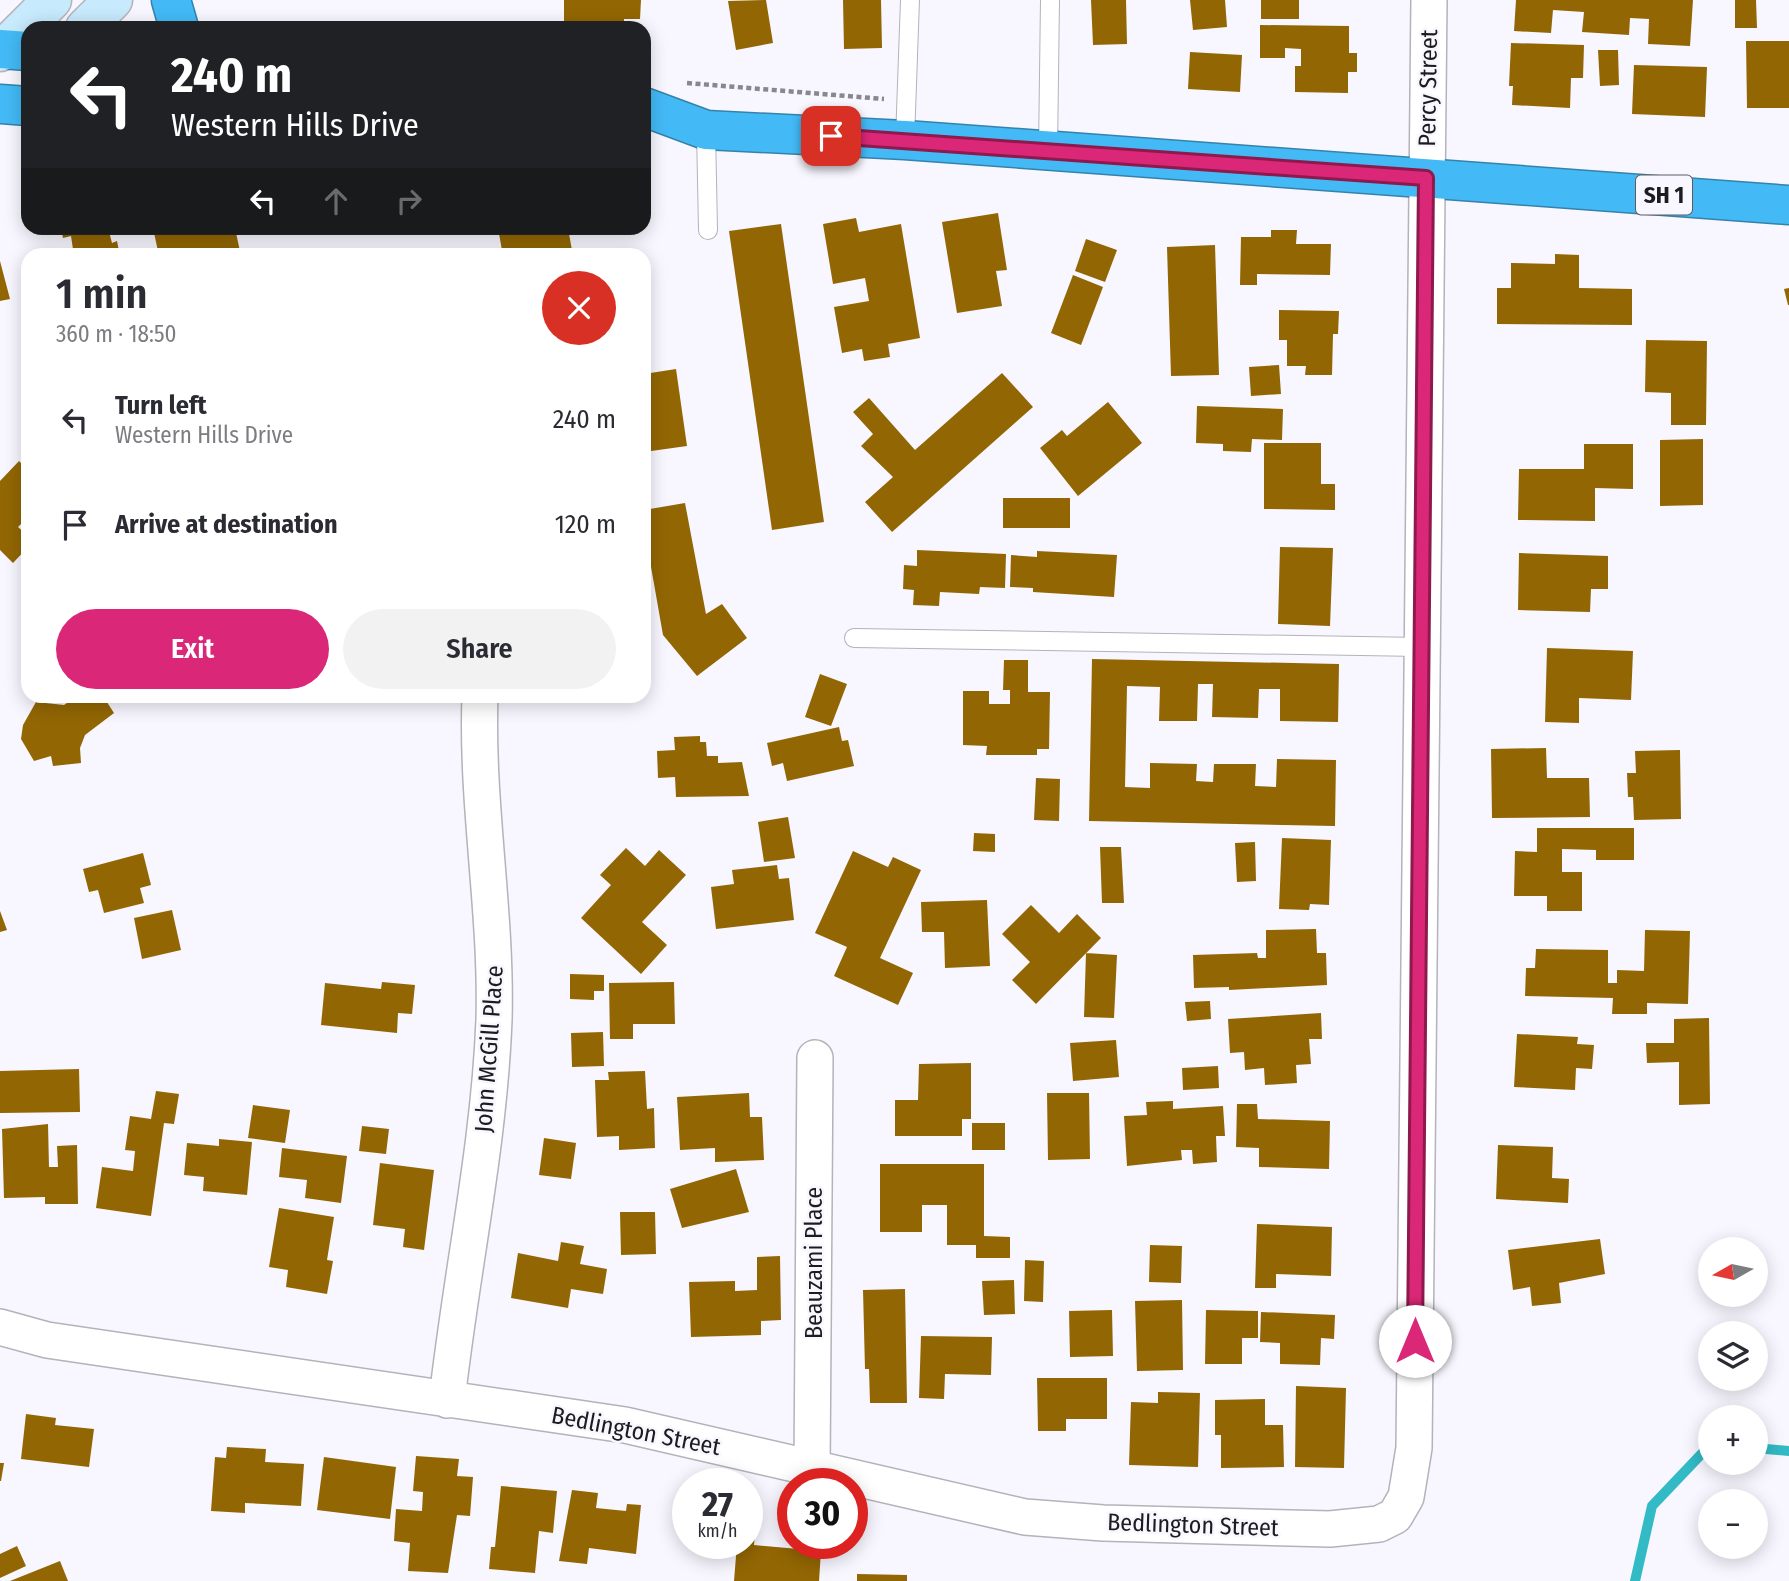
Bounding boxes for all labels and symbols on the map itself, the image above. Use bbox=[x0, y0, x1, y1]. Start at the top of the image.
street label: Percy Street bbox=[1413, 29, 1443, 147]
pin bbox=[801, 106, 861, 166]
road number: SH 1 bbox=[1636, 176, 1692, 214]
street label: John McGill Place bbox=[469, 964, 509, 1134]
street label: Beauzami Place bbox=[800, 1187, 828, 1339]
north arrow bbox=[1698, 1237, 1768, 1307]
position arrow bbox=[1378, 1304, 1452, 1378]
street label: Bedlington Street bbox=[549, 1401, 723, 1461]
speed limit sign: 30 bbox=[777, 1468, 868, 1559]
street label: Bedlington Street bbox=[1107, 1508, 1279, 1542]

